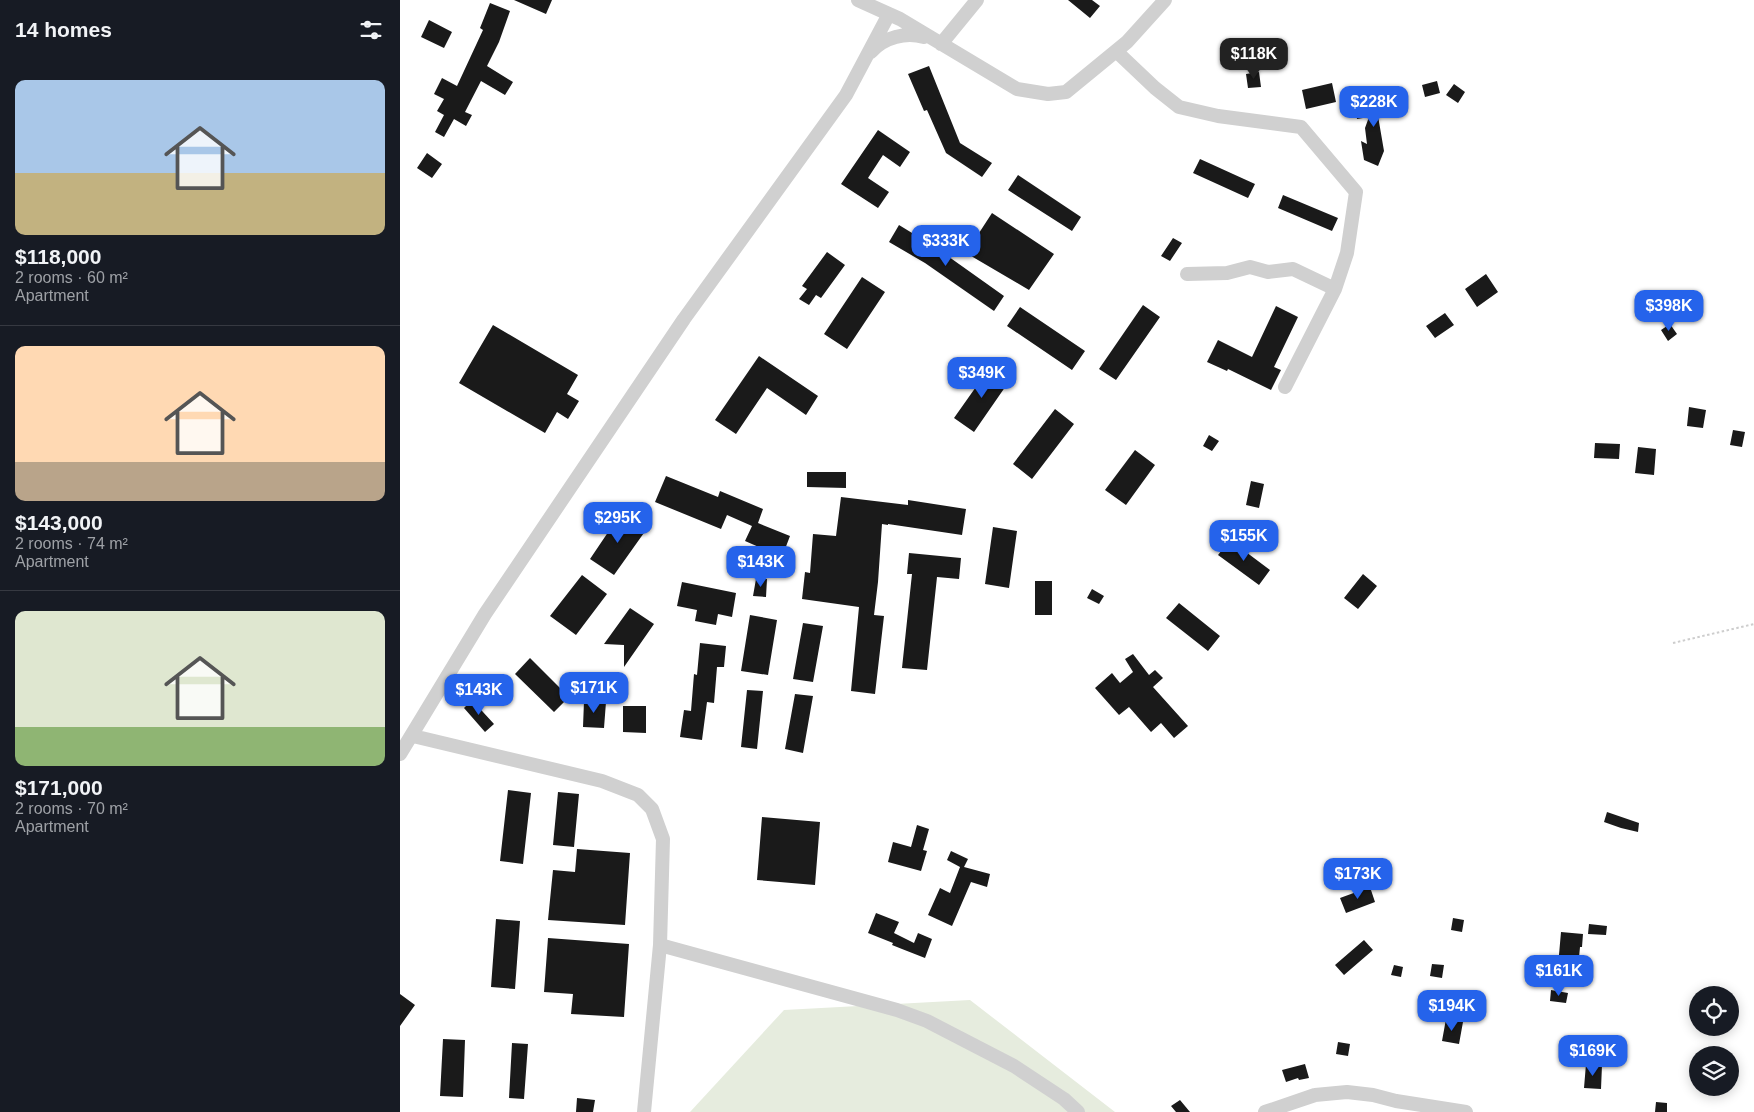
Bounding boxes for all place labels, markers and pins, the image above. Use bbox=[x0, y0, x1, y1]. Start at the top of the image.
pin: $118K bbox=[1219, 38, 1289, 80]
pin: $228K bbox=[1339, 86, 1409, 128]
pin: $333K bbox=[911, 224, 981, 267]
pin: $398K bbox=[1634, 290, 1704, 332]
pin: $349K bbox=[947, 356, 1017, 399]
pin: $295K bbox=[583, 502, 653, 544]
pin: $155K bbox=[1209, 520, 1279, 562]
pin: $143K bbox=[726, 546, 796, 588]
pin: $171K bbox=[559, 672, 629, 714]
pin: $143K bbox=[444, 674, 514, 716]
pin: $173K bbox=[1323, 858, 1393, 900]
pin: $161K bbox=[1524, 954, 1594, 997]
pin: $194K bbox=[1417, 990, 1487, 1032]
pin: $169K bbox=[1558, 1034, 1628, 1077]

